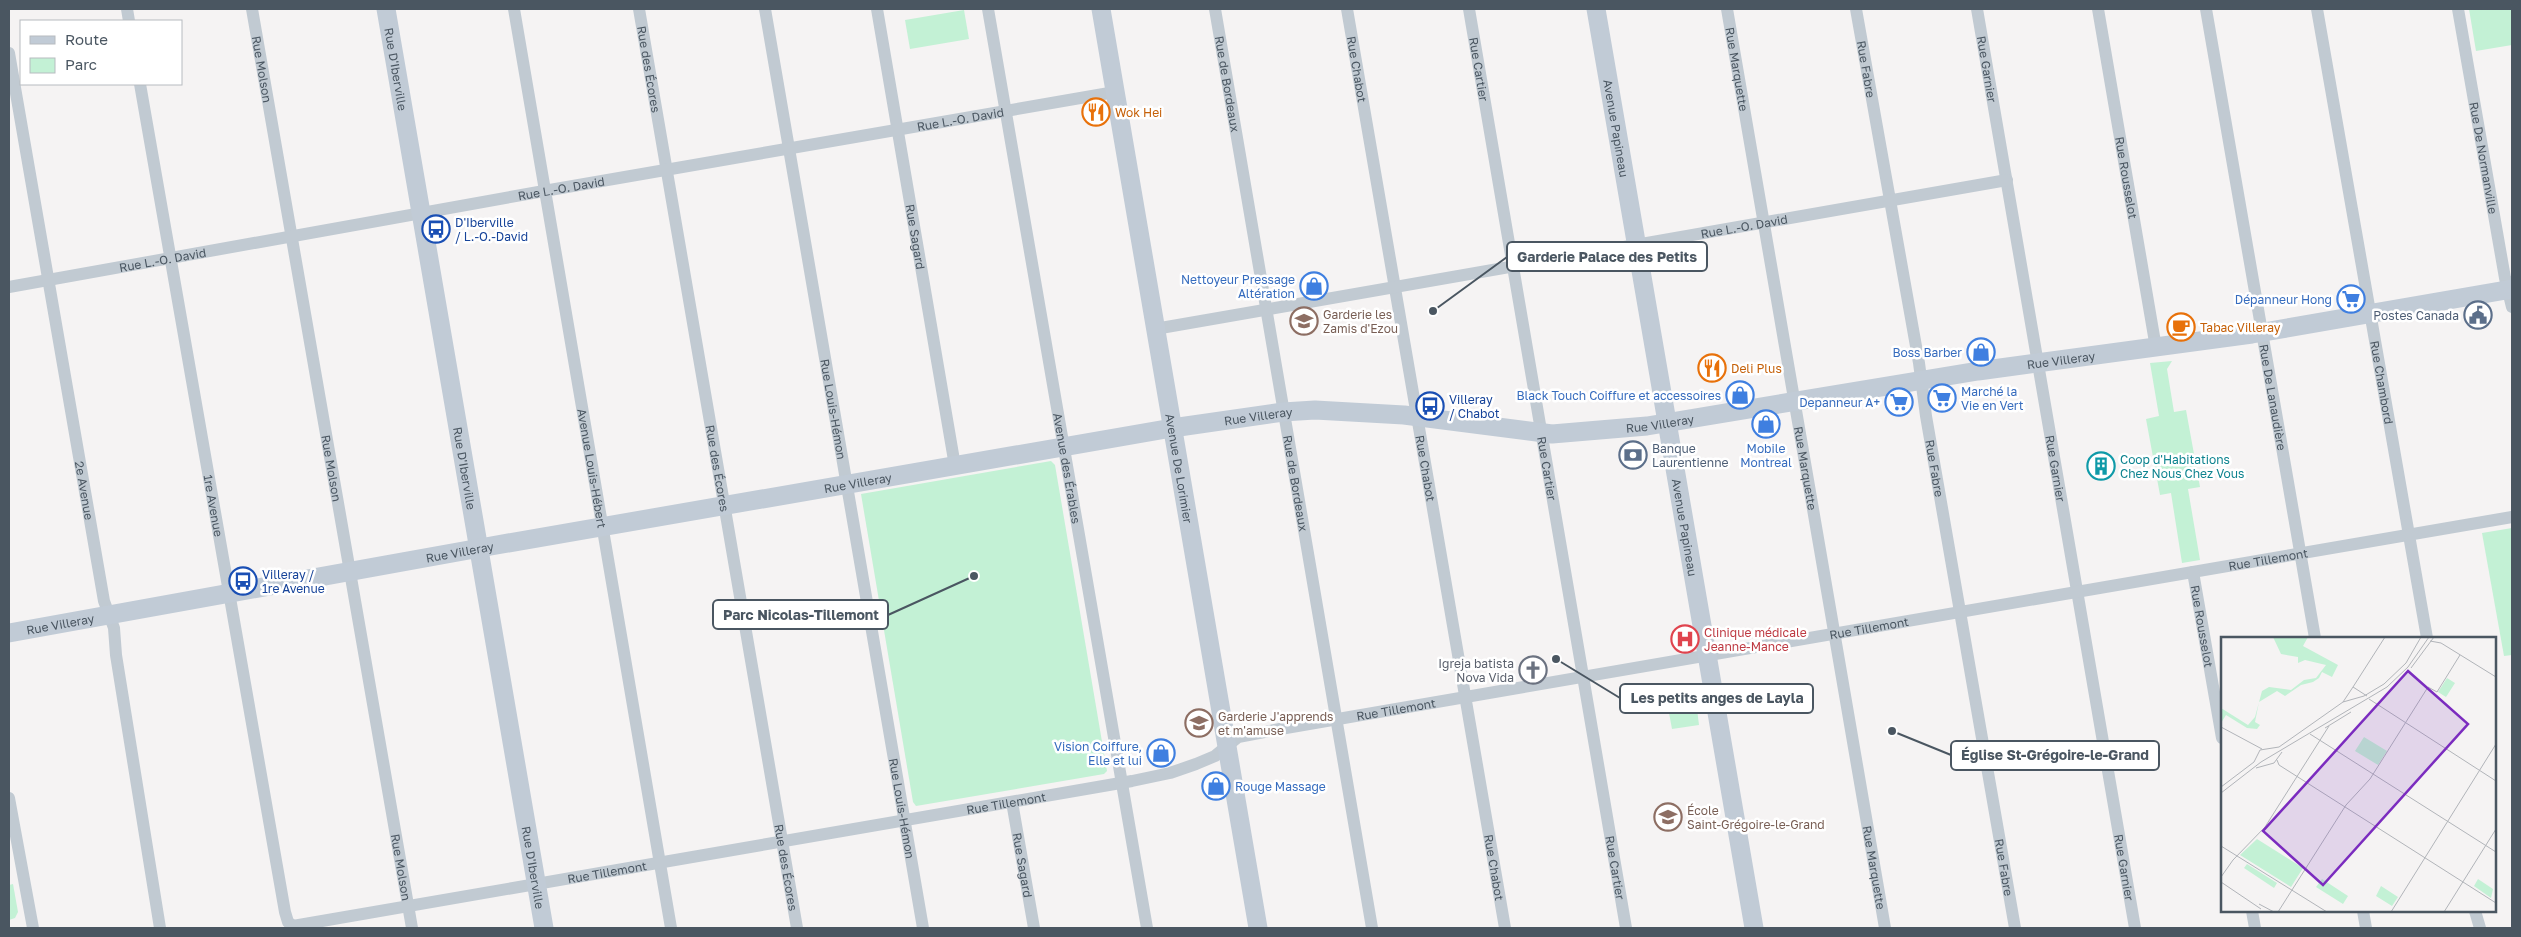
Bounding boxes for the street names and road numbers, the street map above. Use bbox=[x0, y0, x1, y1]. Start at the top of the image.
street label: Rue des Écores bbox=[635, 25, 664, 114]
street label: Rue Marquette bbox=[1723, 26, 1752, 112]
street label: Rue D'Iberville bbox=[382, 27, 411, 112]
street label: Rue Molson bbox=[249, 35, 276, 104]
street label: Rue de Bordeaux bbox=[1212, 35, 1243, 134]
street label: Rue Chabot bbox=[1344, 35, 1370, 104]
street label: Rue Garnier bbox=[1974, 35, 2000, 104]
street label: Rue Cartier bbox=[1466, 36, 1492, 103]
street label: Rue Fabre bbox=[1854, 39, 1879, 99]
street label: Avenue Papineau bbox=[1601, 78, 1632, 178]
street label: Rue De Normanville bbox=[2467, 100, 2501, 215]
street label: Rue L.-O. David bbox=[916, 104, 1005, 134]
street label: Rue Rousselot bbox=[2112, 135, 2141, 220]
street label: Rue L.-O. David bbox=[517, 173, 606, 203]
street label: Rue Sagard bbox=[903, 203, 929, 270]
street label: Rue L.-O. David bbox=[1699, 211, 1789, 241]
street label: Rue L.-O. David bbox=[118, 244, 207, 275]
street label: Rue Chambord bbox=[2368, 339, 2397, 425]
street label: Rue De Lanaudière bbox=[2257, 343, 2290, 452]
street label: Rue Villeray bbox=[2026, 348, 2096, 372]
street label: Rue Louis-Hémon bbox=[818, 358, 850, 461]
street label: Rue Villeray bbox=[1223, 404, 1293, 428]
street label: Avenue Louis-Hébert bbox=[575, 407, 610, 529]
street label: Rue Villeray bbox=[1625, 411, 1695, 435]
street label: Avenue des Érables bbox=[1050, 412, 1084, 525]
street label: Avenue De Lorimier bbox=[1163, 412, 1196, 525]
street label: Rue des Écores bbox=[703, 424, 733, 513]
street label: Rue Marquette bbox=[1791, 425, 1821, 511]
street label: Rue D'Iberville bbox=[450, 426, 479, 511]
street label: Rue Molson bbox=[319, 434, 345, 503]
street label: Rue de Bordeaux bbox=[1280, 434, 1312, 533]
street label: Rue Chabot bbox=[1413, 434, 1439, 503]
street label: Rue Garnier bbox=[2043, 434, 2069, 503]
street label: Rue Cartier bbox=[1535, 435, 1560, 502]
street label: Rue Fabre bbox=[1923, 438, 1947, 498]
street label: 2e Avenue bbox=[72, 460, 97, 521]
street label: Rue Villeray bbox=[823, 469, 893, 496]
street label: 1re Avenue bbox=[201, 473, 227, 538]
street label: Avenue Papineau bbox=[1669, 477, 1701, 577]
street label: Rue Villeray bbox=[425, 538, 495, 565]
street label: Rue Tillemont bbox=[2227, 545, 2309, 573]
street label: Rue Rousselot bbox=[2188, 584, 2217, 669]
street label: Rue Villeray bbox=[25, 610, 96, 637]
street label: Rue Tillemont bbox=[1828, 613, 1910, 642]
street label: Rue Tillemont bbox=[1355, 695, 1437, 723]
street label: Rue Louis-Hémon bbox=[886, 757, 918, 860]
street label: Rue Tillemont bbox=[965, 789, 1047, 817]
street label: Rue des Écores bbox=[772, 823, 801, 912]
street label: Rue Marquette bbox=[1860, 824, 1889, 911]
street label: Rue D'Iberville bbox=[519, 825, 548, 910]
street label: Rue Sagard bbox=[1010, 831, 1036, 899]
street label: Rue Molson bbox=[388, 833, 415, 902]
street label: Rue Chabot bbox=[1482, 833, 1508, 902]
street label: Rue Garnier bbox=[2111, 833, 2138, 902]
street label: Rue Cartier bbox=[1603, 834, 1629, 901]
street label: Rue Fabre bbox=[1992, 837, 2017, 897]
street label: Rue Tillemont bbox=[566, 857, 648, 886]

